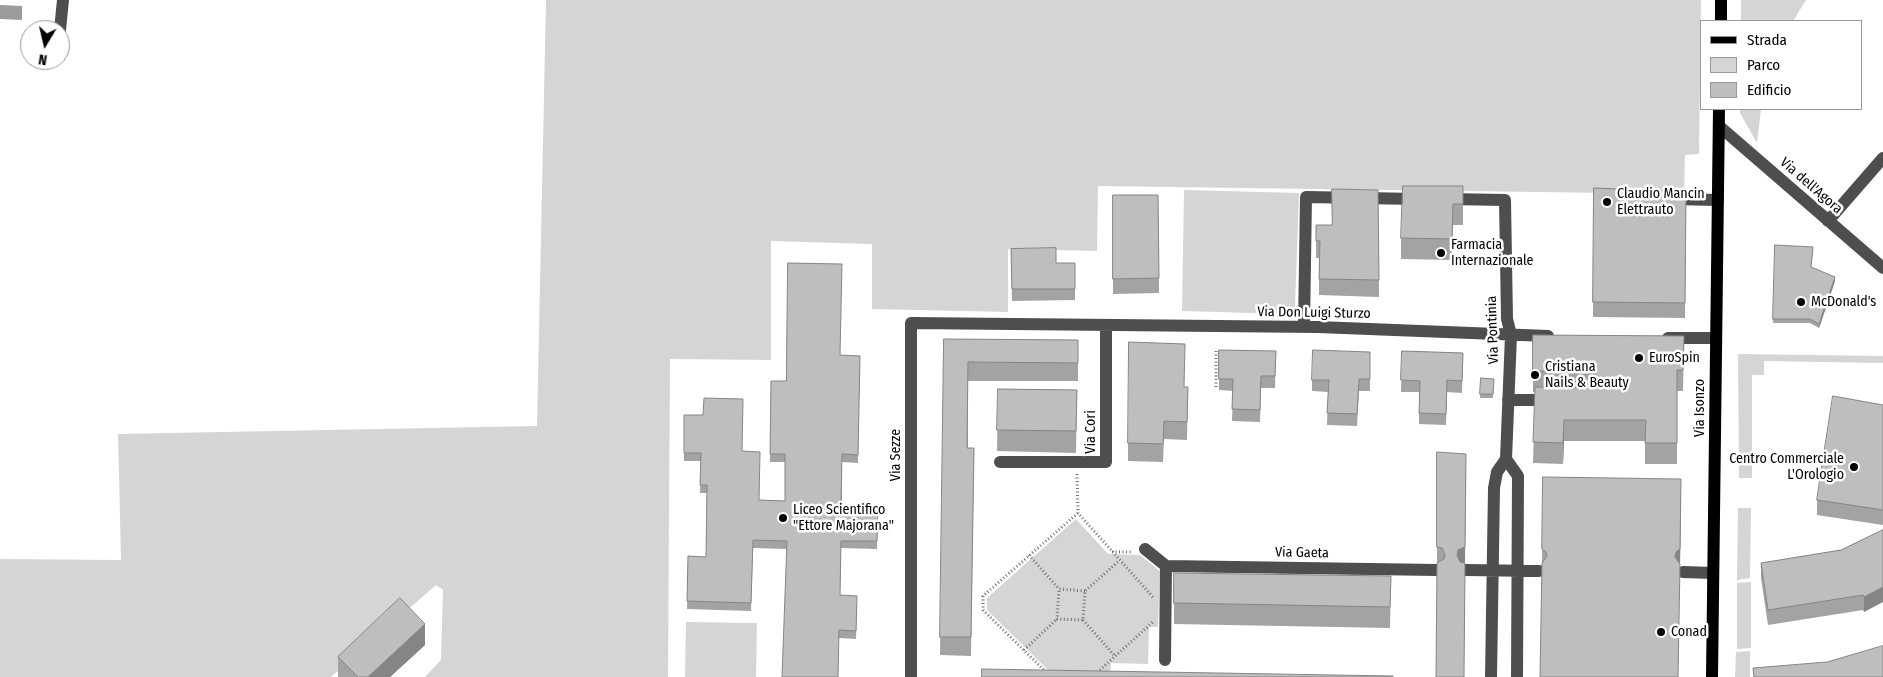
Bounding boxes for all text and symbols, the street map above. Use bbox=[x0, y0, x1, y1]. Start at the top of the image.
north arrow bbox=[20, 20, 70, 70]
legend bbox=[1700, 20, 1863, 110]
text: Strada bbox=[1747, 31, 1787, 49]
text: N bbox=[37, 50, 48, 68]
text: Parco bbox=[1747, 56, 1780, 74]
text: Edificio bbox=[1747, 81, 1792, 99]
street label: Via dell'Agora bbox=[1776, 154, 1846, 218]
place label: Claudio Mancin Elettrauto bbox=[1617, 186, 1705, 218]
marker: Claudio Mancin Elettrauto bbox=[1601, 196, 1613, 208]
place label: Farmacia Internazionale bbox=[1451, 237, 1534, 270]
marker: Farmacia Internazionale bbox=[1435, 247, 1447, 259]
place label: McDonald's bbox=[1811, 294, 1876, 310]
street label: Via Pontinia bbox=[1483, 296, 1503, 364]
marker: McDonald's bbox=[1795, 296, 1807, 308]
street label: Via Don Luigi Sturzo bbox=[1257, 304, 1371, 322]
place label: EuroSpin bbox=[1649, 350, 1700, 366]
marker: EuroSpin bbox=[1633, 352, 1645, 364]
place label: Cristiana Nails & Beauty bbox=[1545, 359, 1629, 392]
marker: Cristiana Nails & Beauty bbox=[1529, 369, 1541, 381]
street label: Via Isonzo bbox=[1692, 379, 1708, 437]
street label: Via Cori bbox=[1083, 410, 1099, 454]
street label: Via Sezze bbox=[888, 429, 904, 481]
place label: Centro Commerciale L'Orologio bbox=[1729, 451, 1844, 484]
marker: Centro Commerciale L'Orologio bbox=[1848, 461, 1860, 473]
place label: Liceo Scientifico "Ettore Majorana" bbox=[793, 502, 894, 534]
marker: Liceo Scientifico "Ettore Majorana" bbox=[777, 512, 789, 524]
street label: Via Gaeta bbox=[1275, 544, 1329, 562]
place label: Conad bbox=[1671, 624, 1707, 640]
marker: Conad bbox=[1655, 626, 1667, 638]

